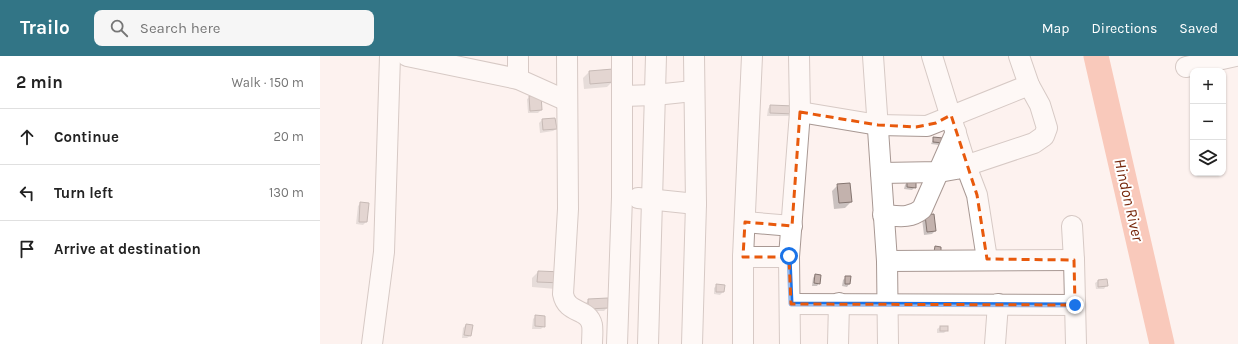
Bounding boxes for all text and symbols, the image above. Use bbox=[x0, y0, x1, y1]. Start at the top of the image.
search box bbox=[94, 10, 374, 46]
text: Trailo bbox=[20, 17, 70, 39]
icon: search bbox=[108, 17, 130, 39]
text: Search here bbox=[140, 19, 221, 37]
text: Map bbox=[1042, 20, 1070, 37]
text: Directions bbox=[1092, 20, 1157, 37]
text: Saved bbox=[1179, 20, 1218, 37]
map controls bbox=[1190, 68, 1226, 176]
button: + bbox=[1190, 68, 1226, 104]
text: 2 min bbox=[16, 72, 63, 92]
text: Walk · 150 m bbox=[232, 75, 304, 90]
button: − bbox=[1190, 104, 1226, 140]
icon: ahead bbox=[16, 126, 38, 148]
text: Continue bbox=[54, 128, 119, 146]
text: 20 m bbox=[274, 129, 304, 144]
button: layers bbox=[1190, 140, 1226, 176]
water label: Hindon River bbox=[1110, 157, 1148, 244]
icon: left bbox=[16, 182, 38, 204]
text: Turn left bbox=[54, 184, 113, 202]
text: 130 m bbox=[269, 185, 304, 200]
icon: arrive bbox=[16, 238, 38, 260]
text: Arrive at destination bbox=[54, 240, 201, 258]
route start bbox=[780, 247, 798, 265]
route end bbox=[1066, 296, 1084, 314]

